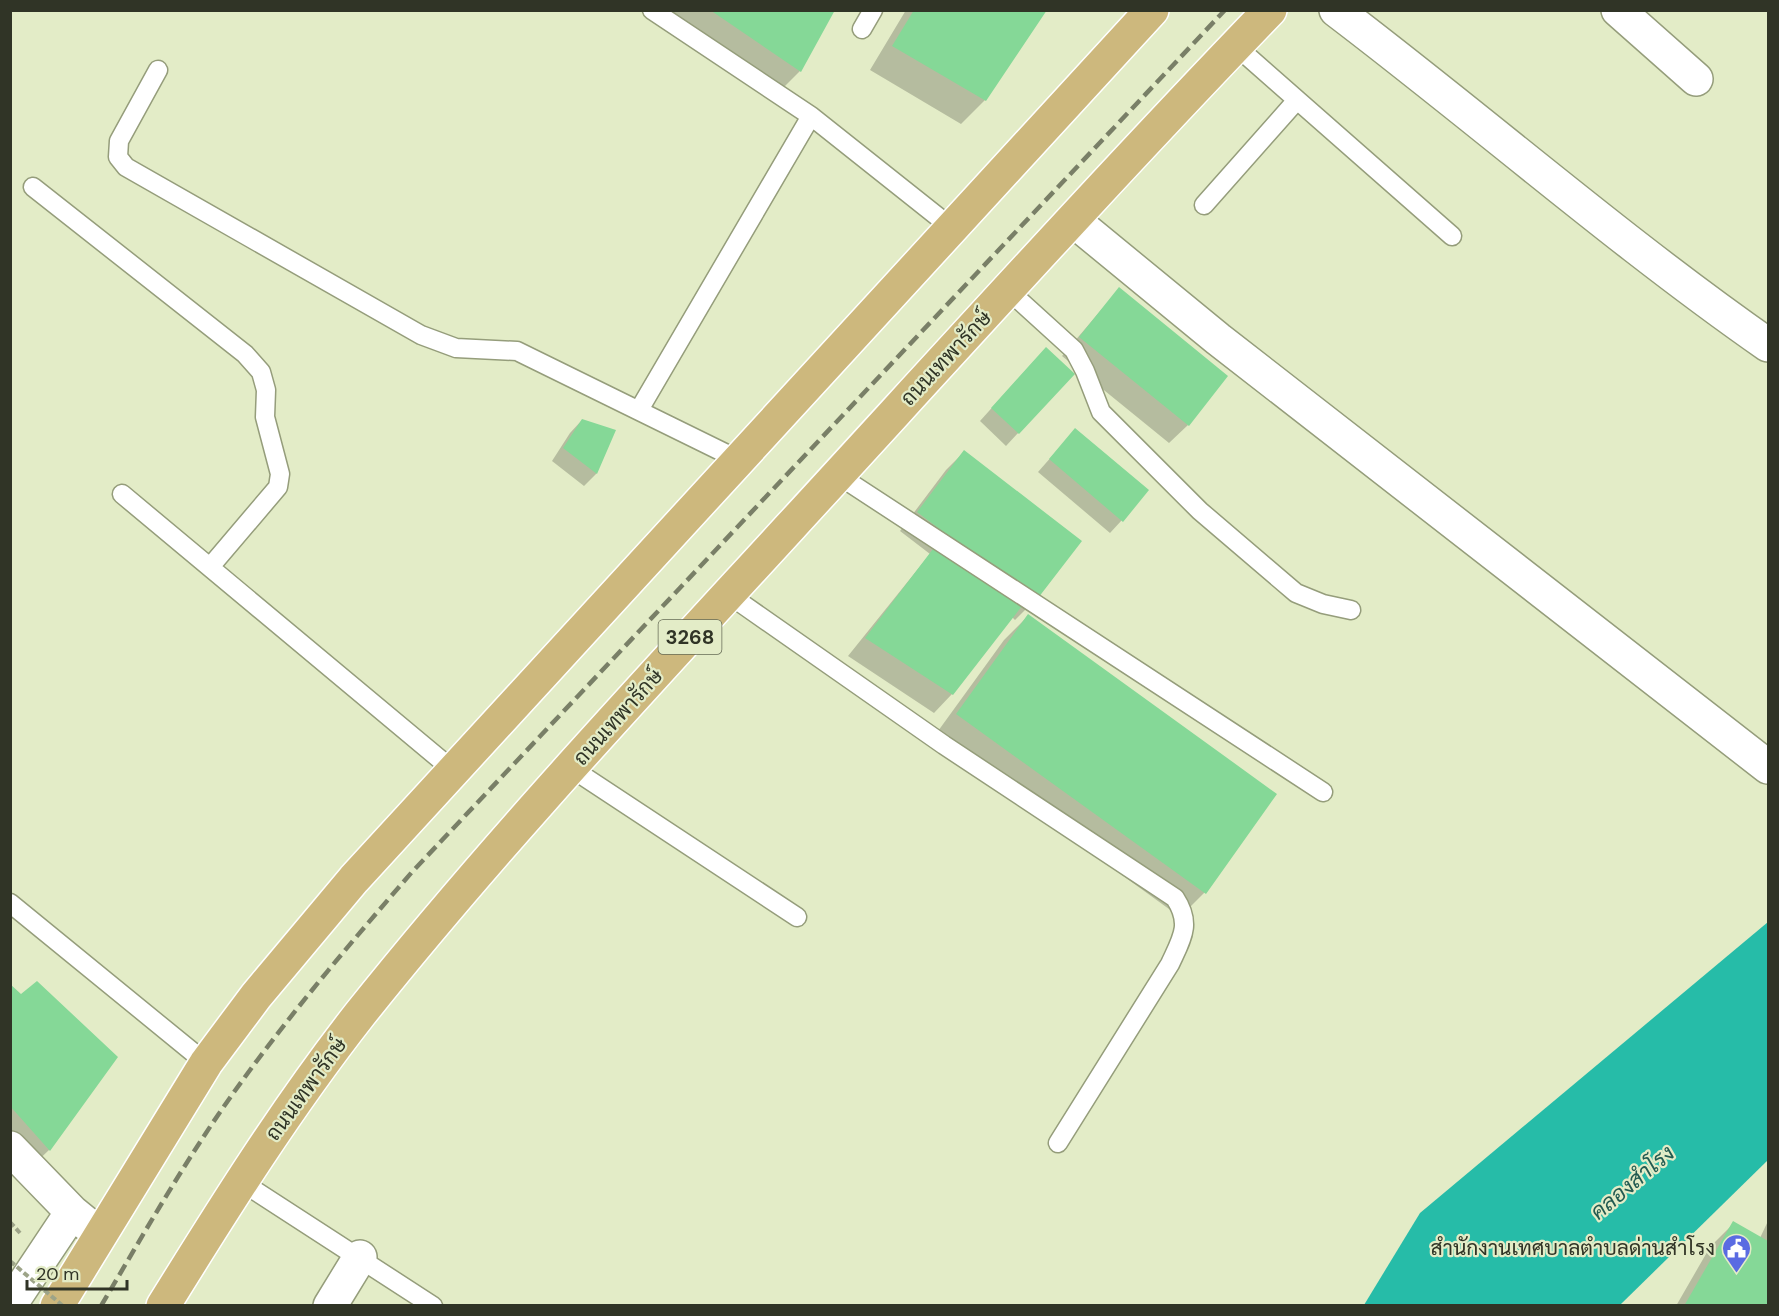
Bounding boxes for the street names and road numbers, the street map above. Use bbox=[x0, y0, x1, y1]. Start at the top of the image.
street label: ถนนเทพารักษ์ bbox=[894, 304, 998, 412]
road number: 3268 bbox=[658, 620, 722, 654]
street label: ถนนเทพารักษ์ bbox=[567, 662, 669, 771]
street label: ถนนเทพารักษ์ bbox=[259, 1031, 353, 1146]

